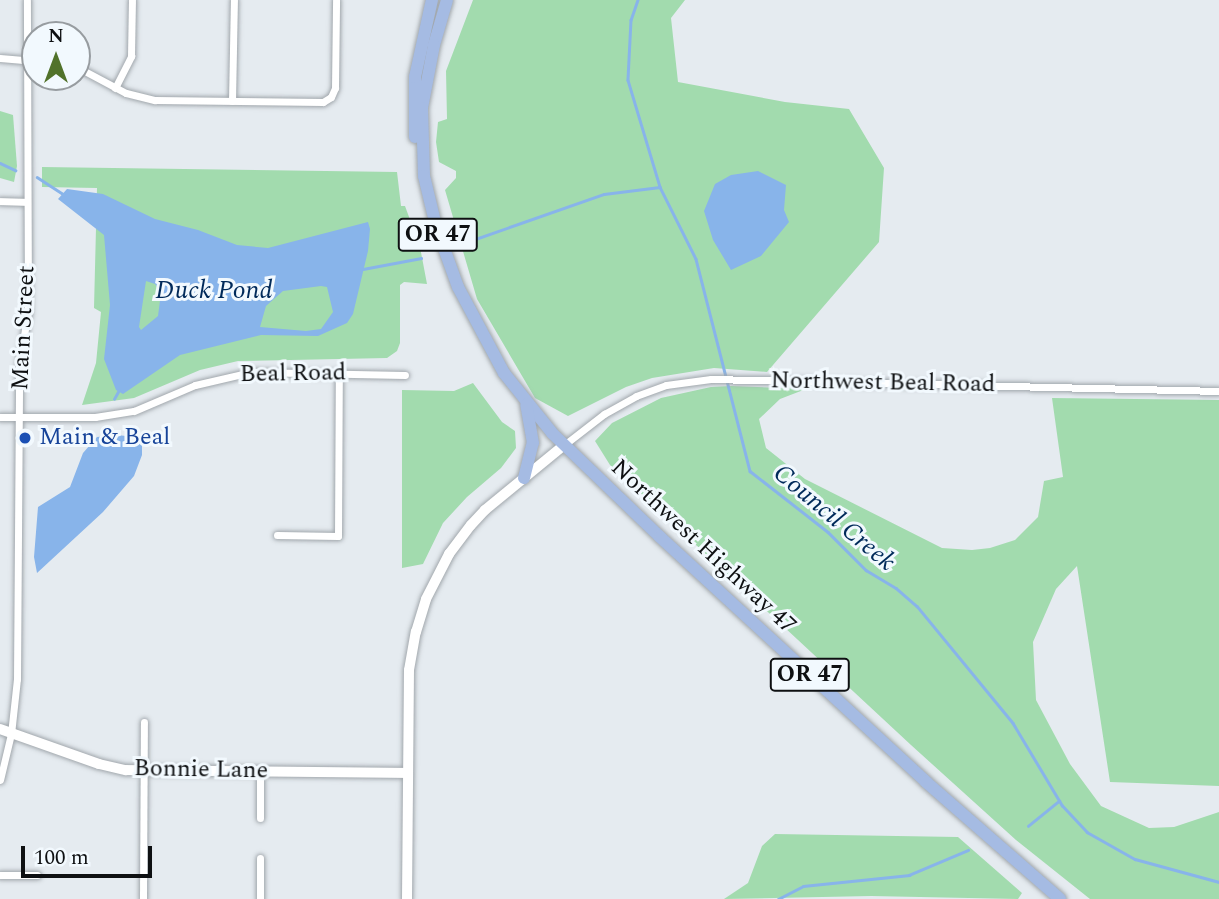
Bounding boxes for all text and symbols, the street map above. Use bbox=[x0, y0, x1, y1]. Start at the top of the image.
north arrow bbox=[21, 21, 91, 91]
text: N bbox=[48, 22, 64, 51]
road number: OR 47 bbox=[398, 216, 478, 254]
street label: Main Street bbox=[6, 265, 42, 391]
water label: Duck Pond bbox=[155, 275, 273, 307]
street label: Beal Road bbox=[239, 359, 347, 389]
street label: Northwest Beal Road bbox=[770, 367, 996, 399]
place label: Main & Beal bbox=[39, 424, 170, 452]
marker: Main & Beal bbox=[17, 430, 33, 446]
street label: Northwest Highway 47 bbox=[604, 454, 802, 640]
water label: Council Creek bbox=[767, 458, 901, 578]
road number: OR 47 bbox=[770, 656, 850, 694]
street label: Bonnie Lane bbox=[134, 754, 268, 786]
scale bar bbox=[24, 832, 156, 876]
text: 100 m bbox=[34, 842, 89, 874]

